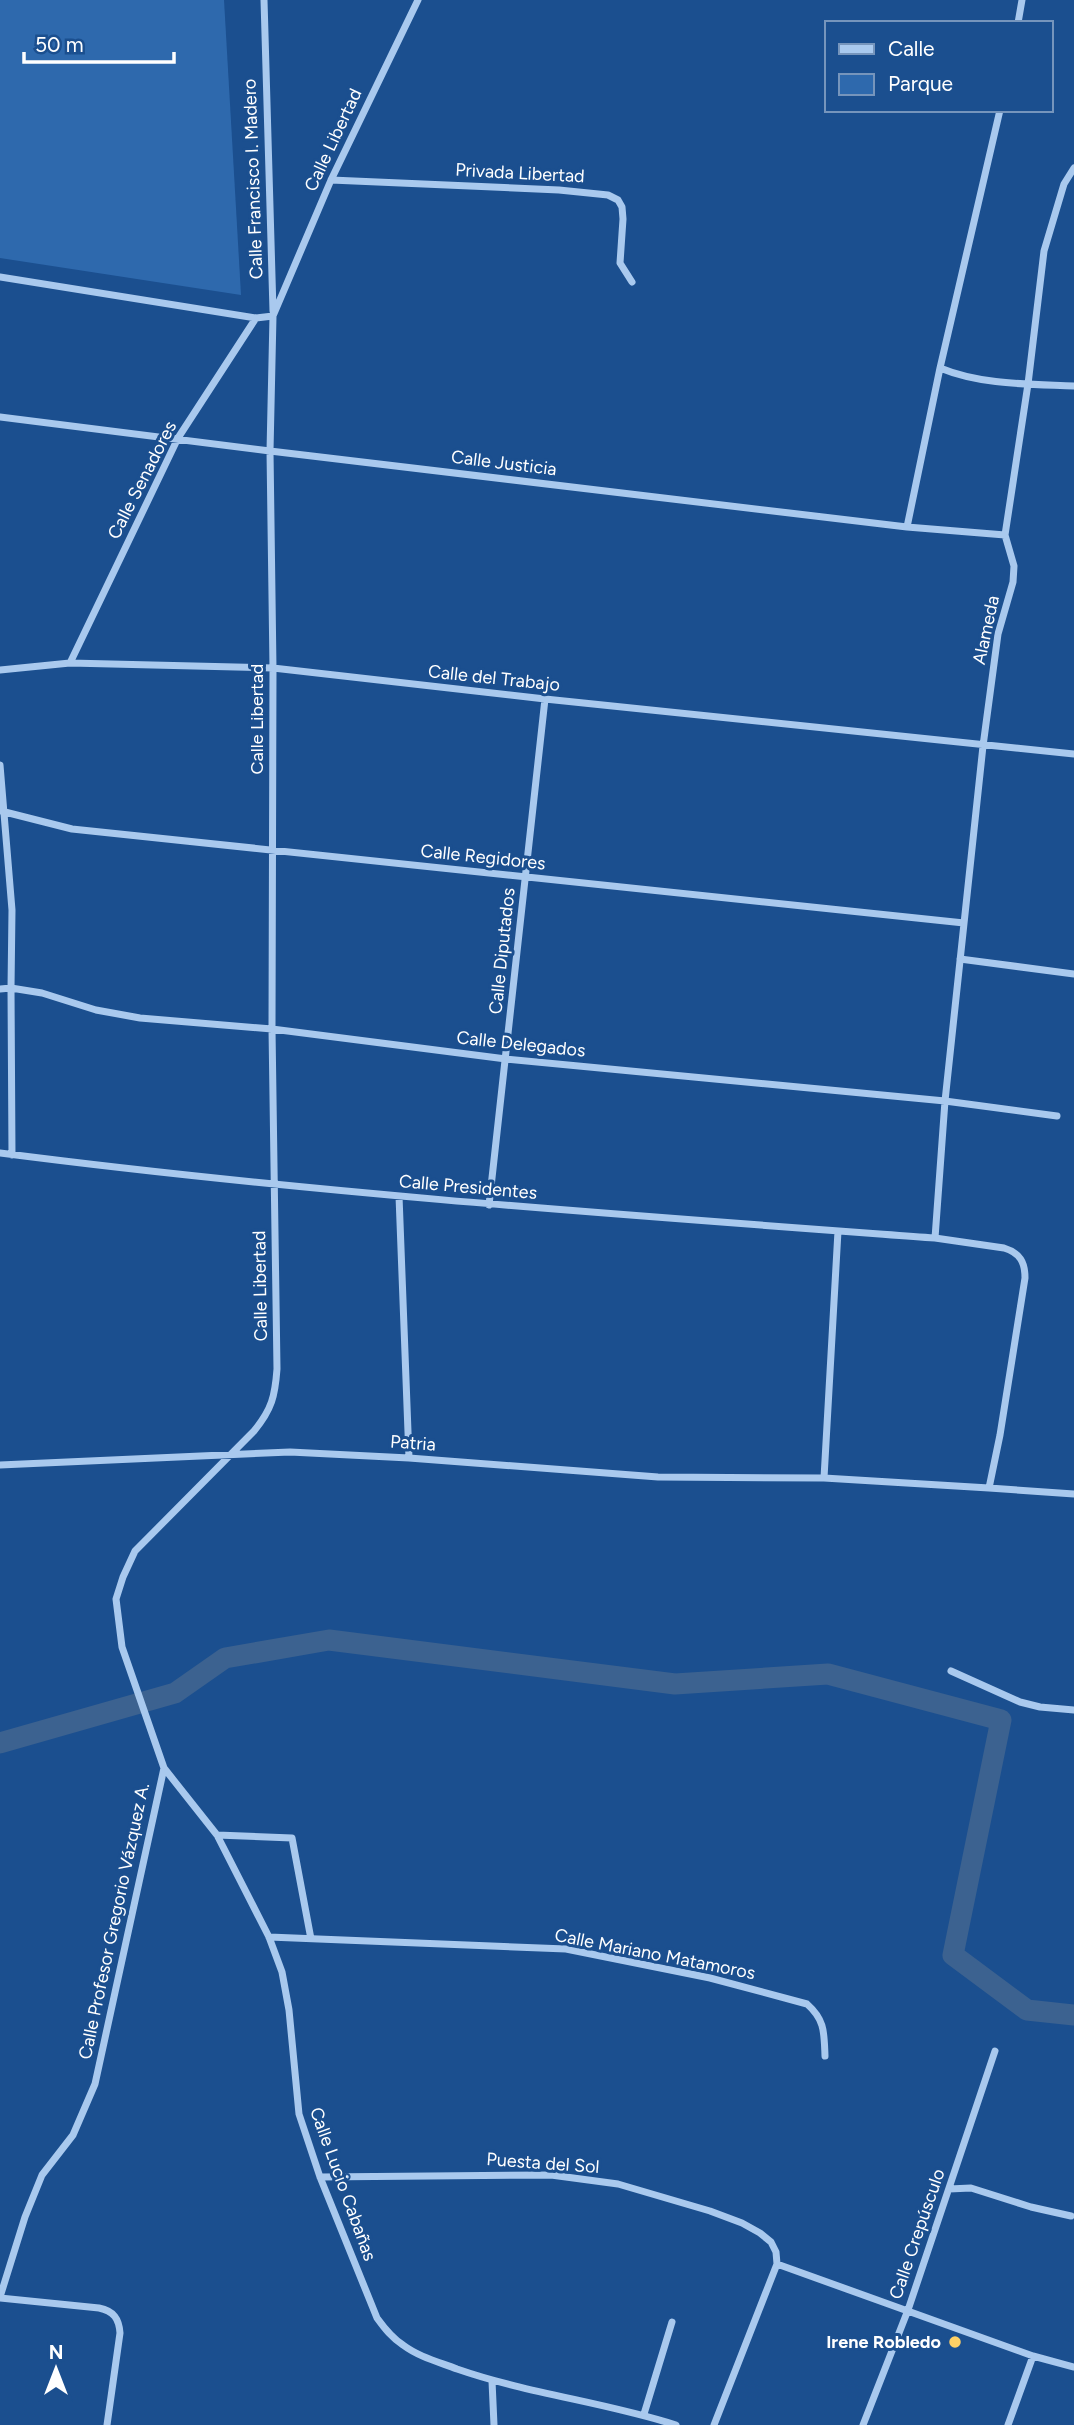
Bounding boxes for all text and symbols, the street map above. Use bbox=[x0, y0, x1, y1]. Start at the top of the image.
scale bar bbox=[24, 21, 175, 65]
legend bbox=[825, 21, 1053, 112]
text: 50 m bbox=[35, 32, 84, 57]
text: Calle bbox=[888, 36, 935, 61]
text: Parque bbox=[888, 71, 953, 96]
street label: Calle Francisco I. Madero bbox=[239, 78, 267, 280]
street label: Calle Libertad bbox=[300, 85, 366, 195]
street label: Privada Libertad bbox=[455, 159, 585, 187]
street label: Calle Senadores bbox=[103, 417, 181, 543]
street label: Calle Justicia bbox=[450, 446, 558, 480]
street label: Alameda bbox=[968, 593, 1004, 667]
street label: Calle del Trabajo bbox=[427, 660, 561, 696]
street label: Calle Libertad bbox=[246, 664, 268, 774]
street label: Calle Regidores bbox=[419, 840, 547, 874]
street label: Calle Diputados bbox=[484, 887, 520, 1015]
street label: Calle Delegados bbox=[455, 1026, 587, 1062]
street label: Calle Presidentes bbox=[398, 1170, 538, 1204]
street label: Calle Libertad bbox=[248, 1230, 272, 1342]
street label: Patria bbox=[389, 1430, 437, 1456]
street label: Calle Profesor Gregorio Vázquez A. bbox=[74, 1781, 154, 2061]
street label: Calle Mariano Matamoros bbox=[553, 1924, 757, 1984]
street label: Calle Lucio Cabañas bbox=[305, 2104, 381, 2264]
street label: Puesta del Sol bbox=[486, 2148, 600, 2178]
street label: Calle Crepúsculo bbox=[884, 2166, 950, 2302]
place label: Irene Robledo bbox=[826, 2331, 941, 2353]
north arrow bbox=[21, 2334, 91, 2404]
marker: Irene Robledo bbox=[947, 2334, 963, 2350]
text: N bbox=[49, 2341, 63, 2364]

